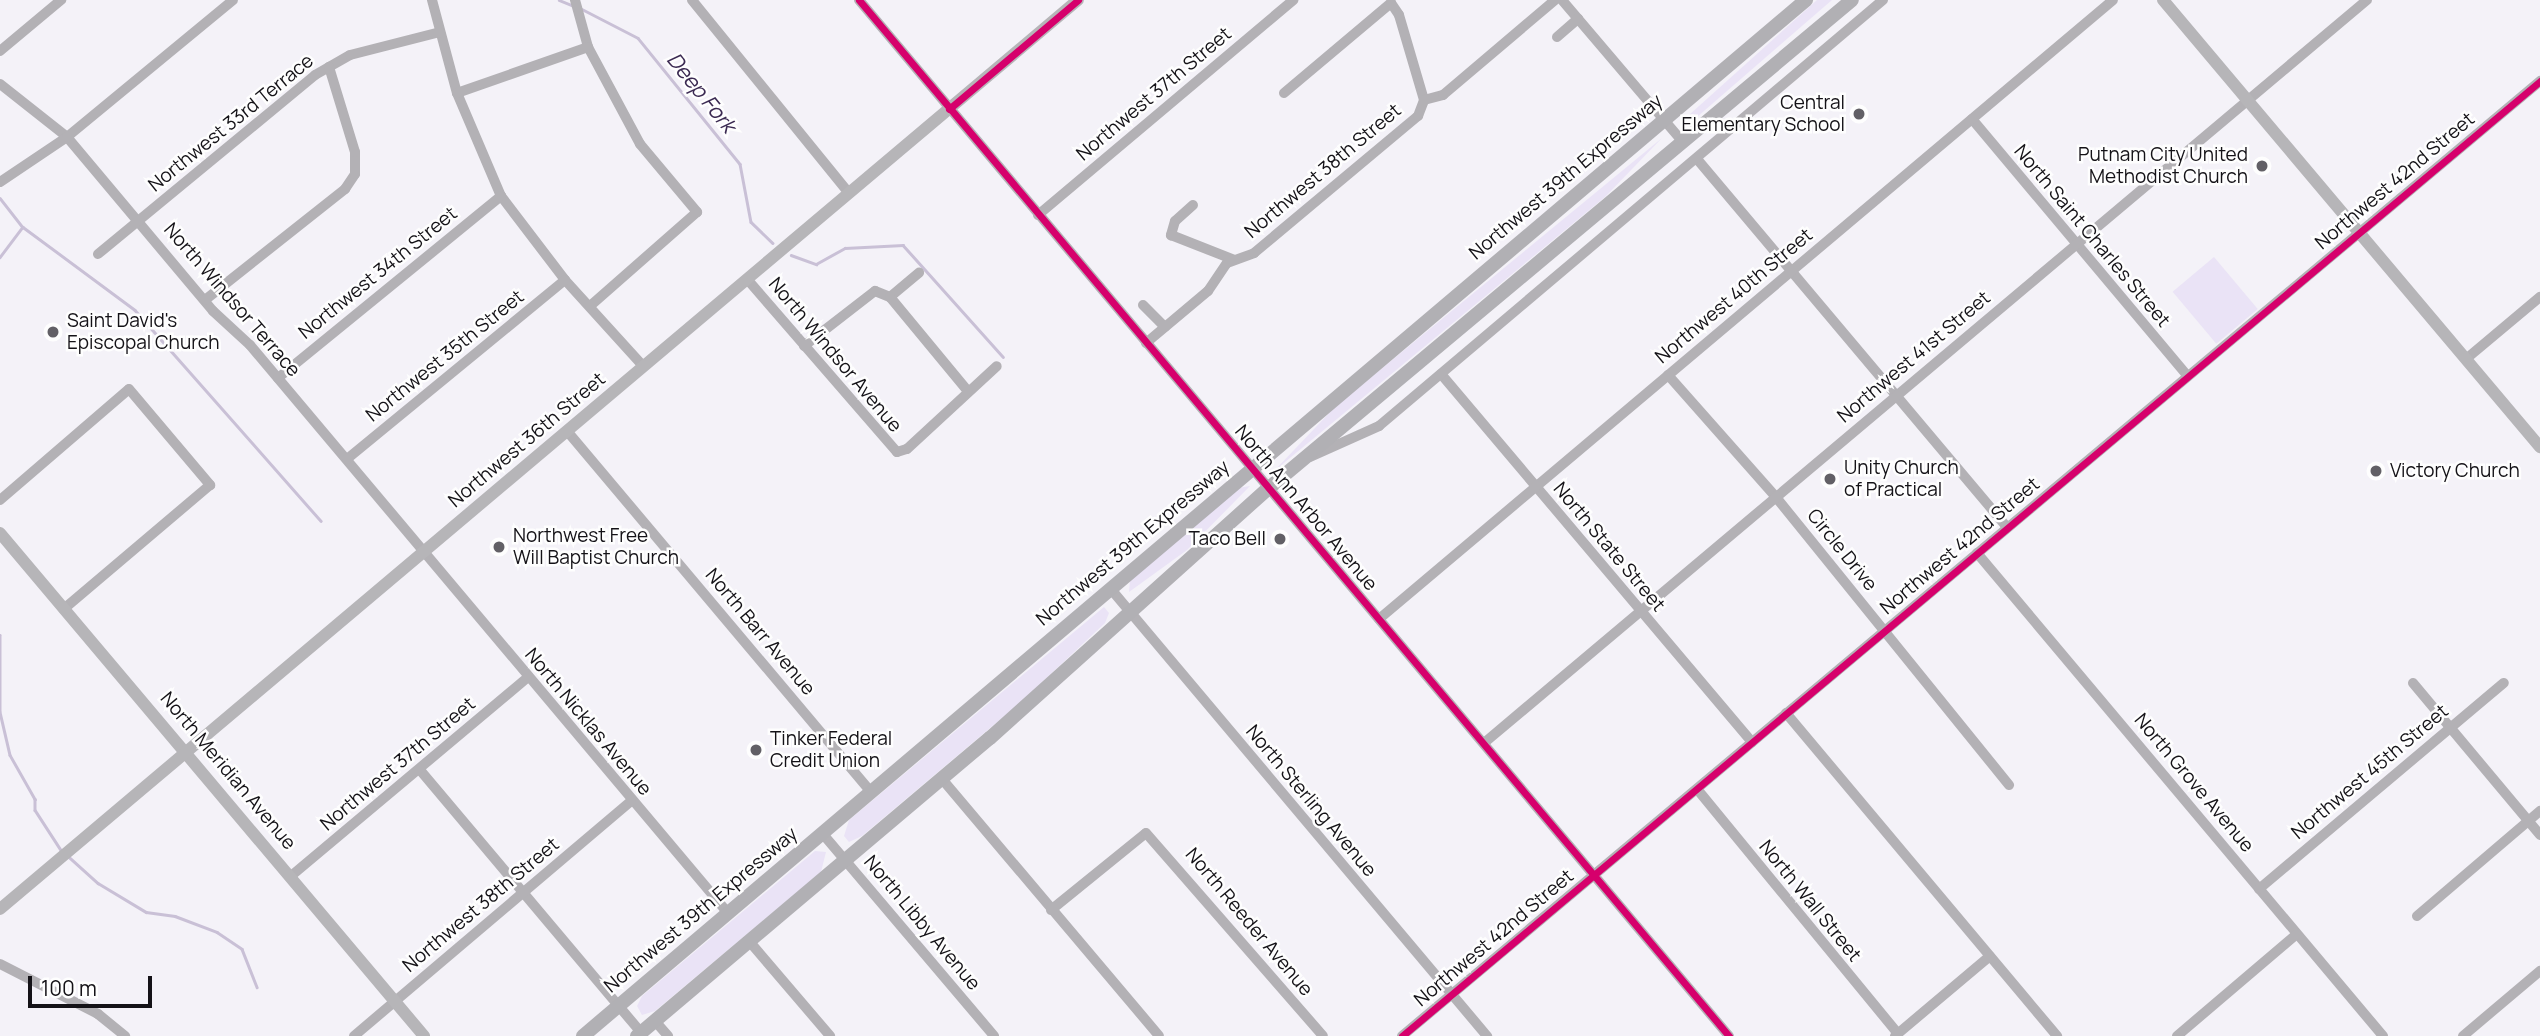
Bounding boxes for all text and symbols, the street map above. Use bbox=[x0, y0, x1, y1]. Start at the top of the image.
street label: Northwest 37th Street bbox=[1072, 23, 1236, 165]
water label: Deep Fork bbox=[662, 47, 742, 137]
street label: Northwest 33rd Terrace bbox=[144, 49, 318, 197]
street label: Northwest 39th Expressway bbox=[1465, 89, 1667, 265]
place label: Central Elementary School bbox=[1682, 92, 1845, 136]
street label: Northwest 38th Street bbox=[1240, 99, 1406, 243]
marker: Central Elementary School bbox=[1851, 106, 1867, 122]
street label: Northwest 42nd Street bbox=[2311, 108, 2479, 254]
street label: North Saint Charles Street bbox=[2009, 140, 2175, 332]
place label: Putnam City United Methodist Church bbox=[2078, 144, 2248, 188]
marker: Putnam City United Methodist Church bbox=[2254, 158, 2270, 174]
street label: Northwest 34th Street bbox=[294, 202, 462, 344]
street label: North Windsor Terrace bbox=[159, 219, 305, 381]
street label: Northwest 40th Street bbox=[1651, 224, 1817, 368]
street label: North Windsor Avenue bbox=[764, 273, 906, 437]
street label: Northwest 35th Street bbox=[361, 285, 529, 427]
street label: Northwest 41st Street bbox=[1833, 286, 1995, 428]
place label: Saint David's Episcopal Church bbox=[67, 310, 220, 354]
marker: Saint David's Episcopal Church bbox=[45, 324, 61, 340]
street label: Northwest 36th Street bbox=[444, 368, 610, 512]
street label: North Ann Arbor Avenue bbox=[1230, 421, 1382, 595]
street label: Northwest 39th Expressway bbox=[1032, 455, 1234, 631]
place label: Unity Church of Practical bbox=[1844, 457, 1959, 501]
place label: Victory Church bbox=[2390, 460, 2520, 482]
marker: Victory Church bbox=[2368, 463, 2384, 479]
marker: Unity Church of Practical bbox=[1822, 471, 1838, 487]
street label: Northwest 42nd Street bbox=[1876, 473, 2044, 619]
street label: North State Street bbox=[1548, 478, 1670, 616]
street label: Circle Drive bbox=[1802, 504, 1882, 596]
place label: Northwest Free Will Baptist Church bbox=[513, 525, 679, 569]
place label: Taco Bell bbox=[1189, 528, 1266, 550]
marker: Taco Bell bbox=[1272, 531, 1288, 547]
marker: Northwest Free Will Baptist Church bbox=[491, 539, 507, 555]
street label: North Barr Avenue bbox=[700, 564, 820, 700]
street label: North Nicklas Avenue bbox=[520, 644, 656, 800]
street label: North Meridian Avenue bbox=[155, 688, 301, 854]
street label: Northwest 37th Street bbox=[316, 693, 480, 835]
street label: Northwest 45th Street bbox=[2287, 700, 2453, 844]
street label: North Grove Avenue bbox=[2129, 709, 2259, 857]
street label: North Sterling Avenue bbox=[1241, 721, 1381, 881]
place label: Tinker Federal Credit Union bbox=[770, 728, 892, 772]
marker: Tinker Federal Credit Union bbox=[748, 742, 764, 758]
street label: Northwest 39th Expressway bbox=[600, 822, 802, 998]
street label: Northwest 38th Street bbox=[398, 833, 564, 977]
street label: North Wall Street bbox=[1754, 836, 1866, 966]
street label: North Reeder Avenue bbox=[1180, 843, 1318, 1001]
street label: North Libby Avenue bbox=[859, 851, 985, 995]
street label: Northwest 42nd Street bbox=[1410, 865, 1578, 1011]
scale bar bbox=[32, 962, 156, 1006]
text: 100 m bbox=[41, 974, 97, 1002]

